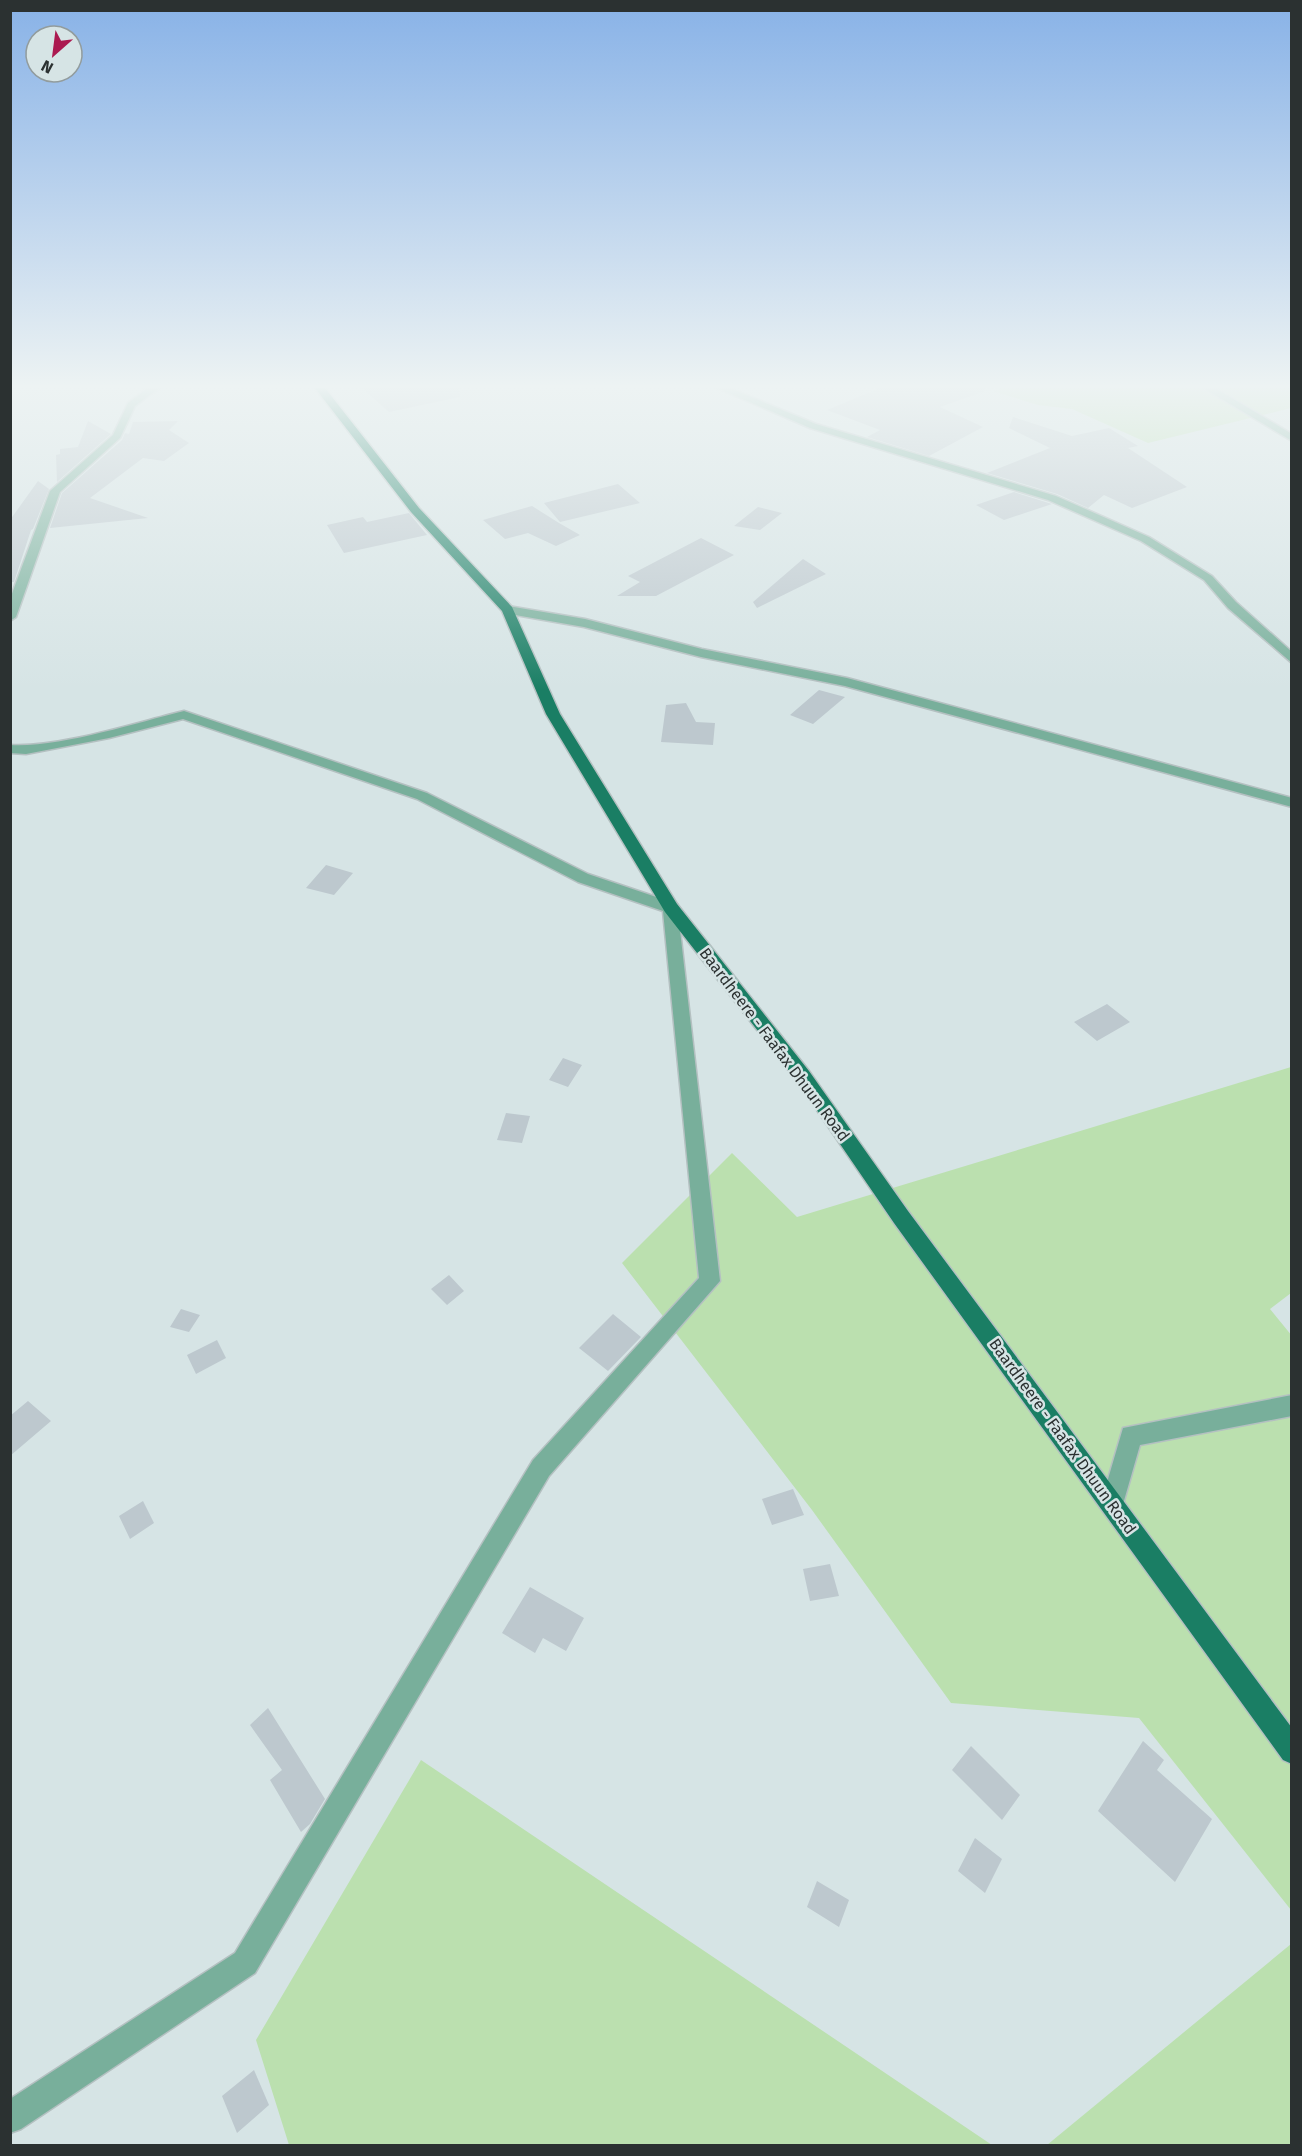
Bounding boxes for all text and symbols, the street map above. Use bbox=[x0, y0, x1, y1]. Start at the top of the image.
north arrow bbox=[24, 24, 84, 84]
text: N bbox=[38, 56, 56, 78]
street label: Baardheere - Faafax Dhuun Road bbox=[696, 944, 854, 1145]
street label: Baardheere - Faafax Dhuun Road bbox=[985, 1335, 1140, 1538]

